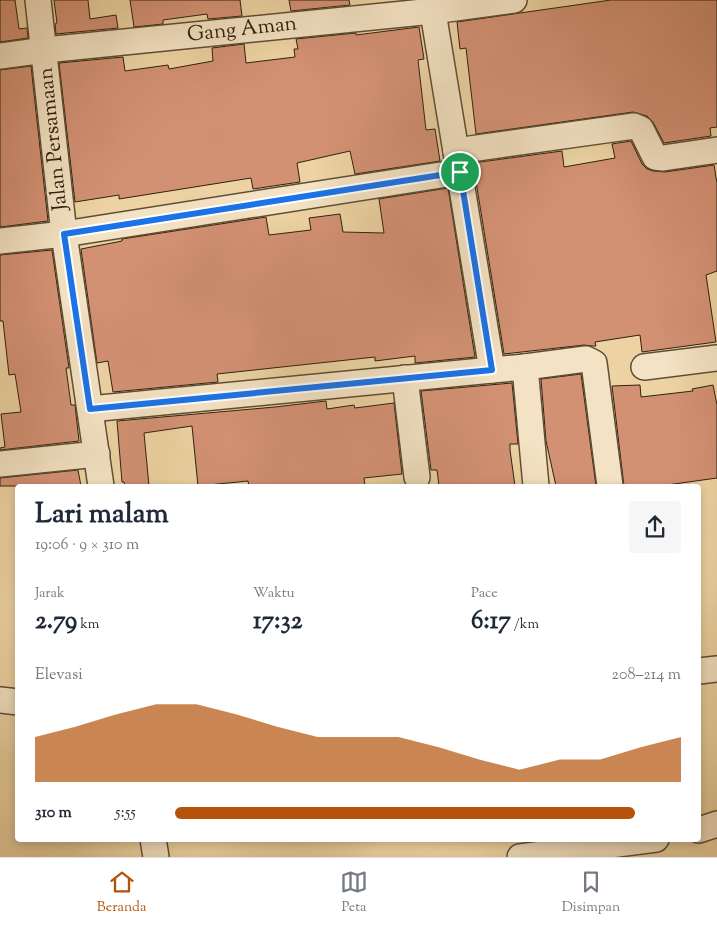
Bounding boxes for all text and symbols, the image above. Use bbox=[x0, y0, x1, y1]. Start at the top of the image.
street label: Gang Aman bbox=[186, 9, 298, 51]
street label: Jalan Persamaan bbox=[32, 66, 77, 213]
pin bbox=[439, 151, 481, 193]
icon: arrive bbox=[446, 158, 474, 186]
text: Lari malam bbox=[35, 495, 169, 535]
button: share bbox=[629, 501, 681, 553]
text: 19:06 · 9 × 310 m bbox=[35, 534, 139, 557]
text: Jarak bbox=[35, 584, 65, 604]
text: Waktu bbox=[253, 584, 295, 604]
text: Pace bbox=[471, 584, 498, 604]
text: 2.79 bbox=[35, 604, 77, 640]
text: 17:32 bbox=[253, 604, 302, 640]
text: 6:17 bbox=[471, 604, 511, 640]
text: km bbox=[77, 615, 99, 635]
text: /km bbox=[511, 615, 539, 635]
text: Elevasi bbox=[35, 664, 83, 687]
text: 208–214 m bbox=[612, 664, 681, 687]
text: 310 m bbox=[35, 802, 72, 825]
text: 5:55 bbox=[115, 802, 136, 825]
tab: Beranda bbox=[97, 868, 146, 918]
tab: Peta bbox=[340, 868, 368, 918]
tab: Disimpan bbox=[562, 868, 620, 918]

